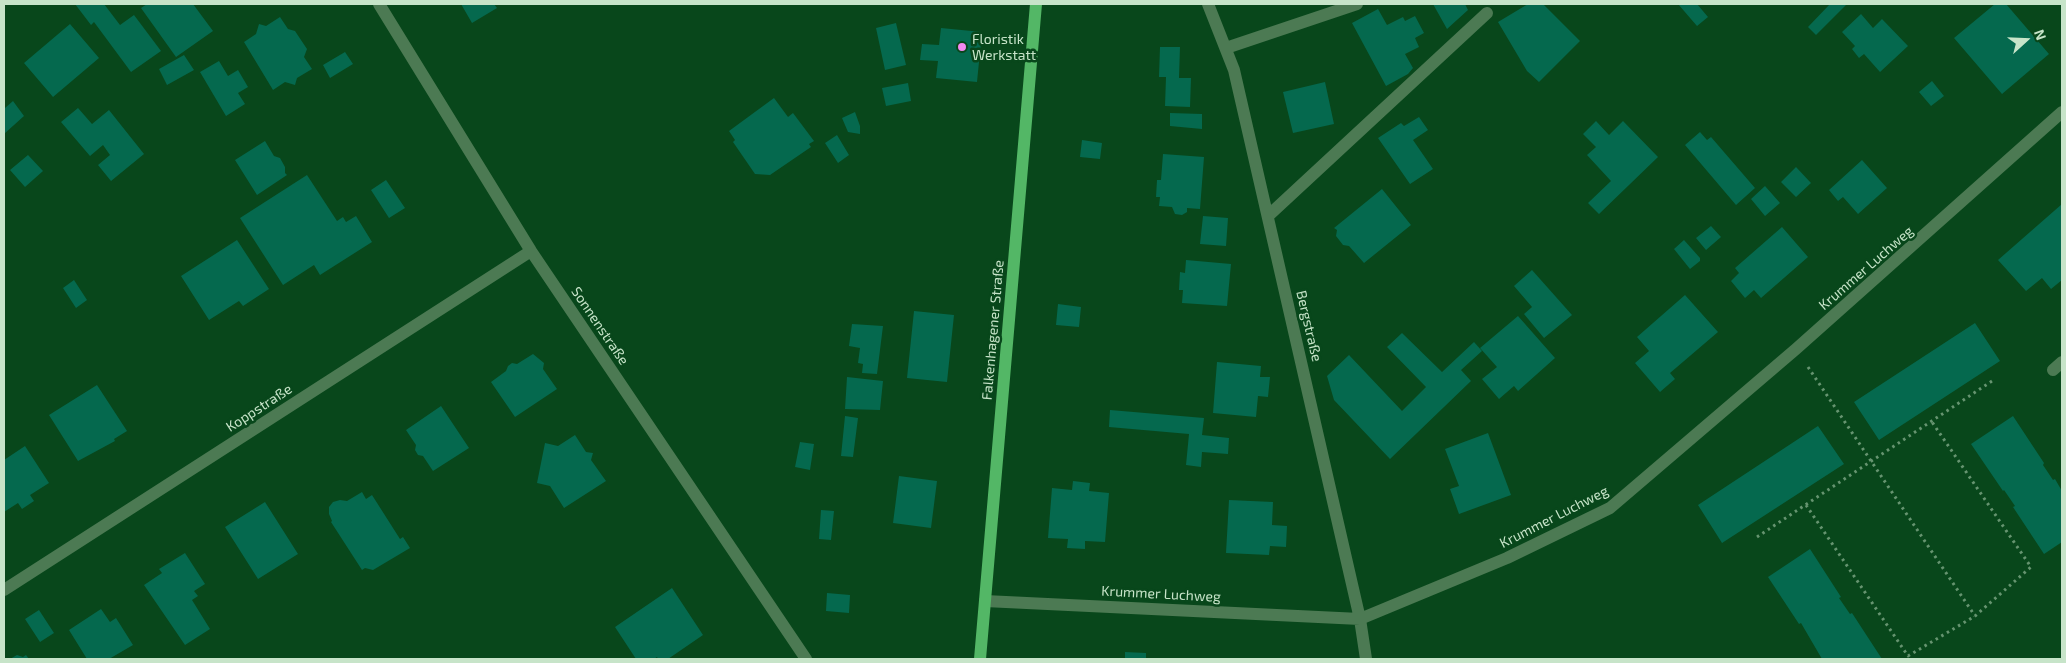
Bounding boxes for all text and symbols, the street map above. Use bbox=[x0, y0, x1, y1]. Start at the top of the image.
north arrow bbox=[2001, 15, 2051, 65]
text: N bbox=[2031, 27, 2050, 42]
place label: Floristik Werkstatt bbox=[972, 31, 1036, 64]
marker: Floristik Werkstatt bbox=[956, 41, 968, 53]
street label: Krummer Luchweg bbox=[1815, 222, 1917, 314]
street label: Falkenhagener Straße bbox=[979, 259, 1007, 401]
street label: Sonnenstraße bbox=[568, 284, 632, 368]
street label: Bergstraße bbox=[1293, 289, 1325, 363]
street label: Koppstraße bbox=[223, 381, 295, 435]
street label: Krummer Luchweg bbox=[1497, 482, 1611, 552]
street label: Krummer Luchweg bbox=[1101, 582, 1221, 606]

